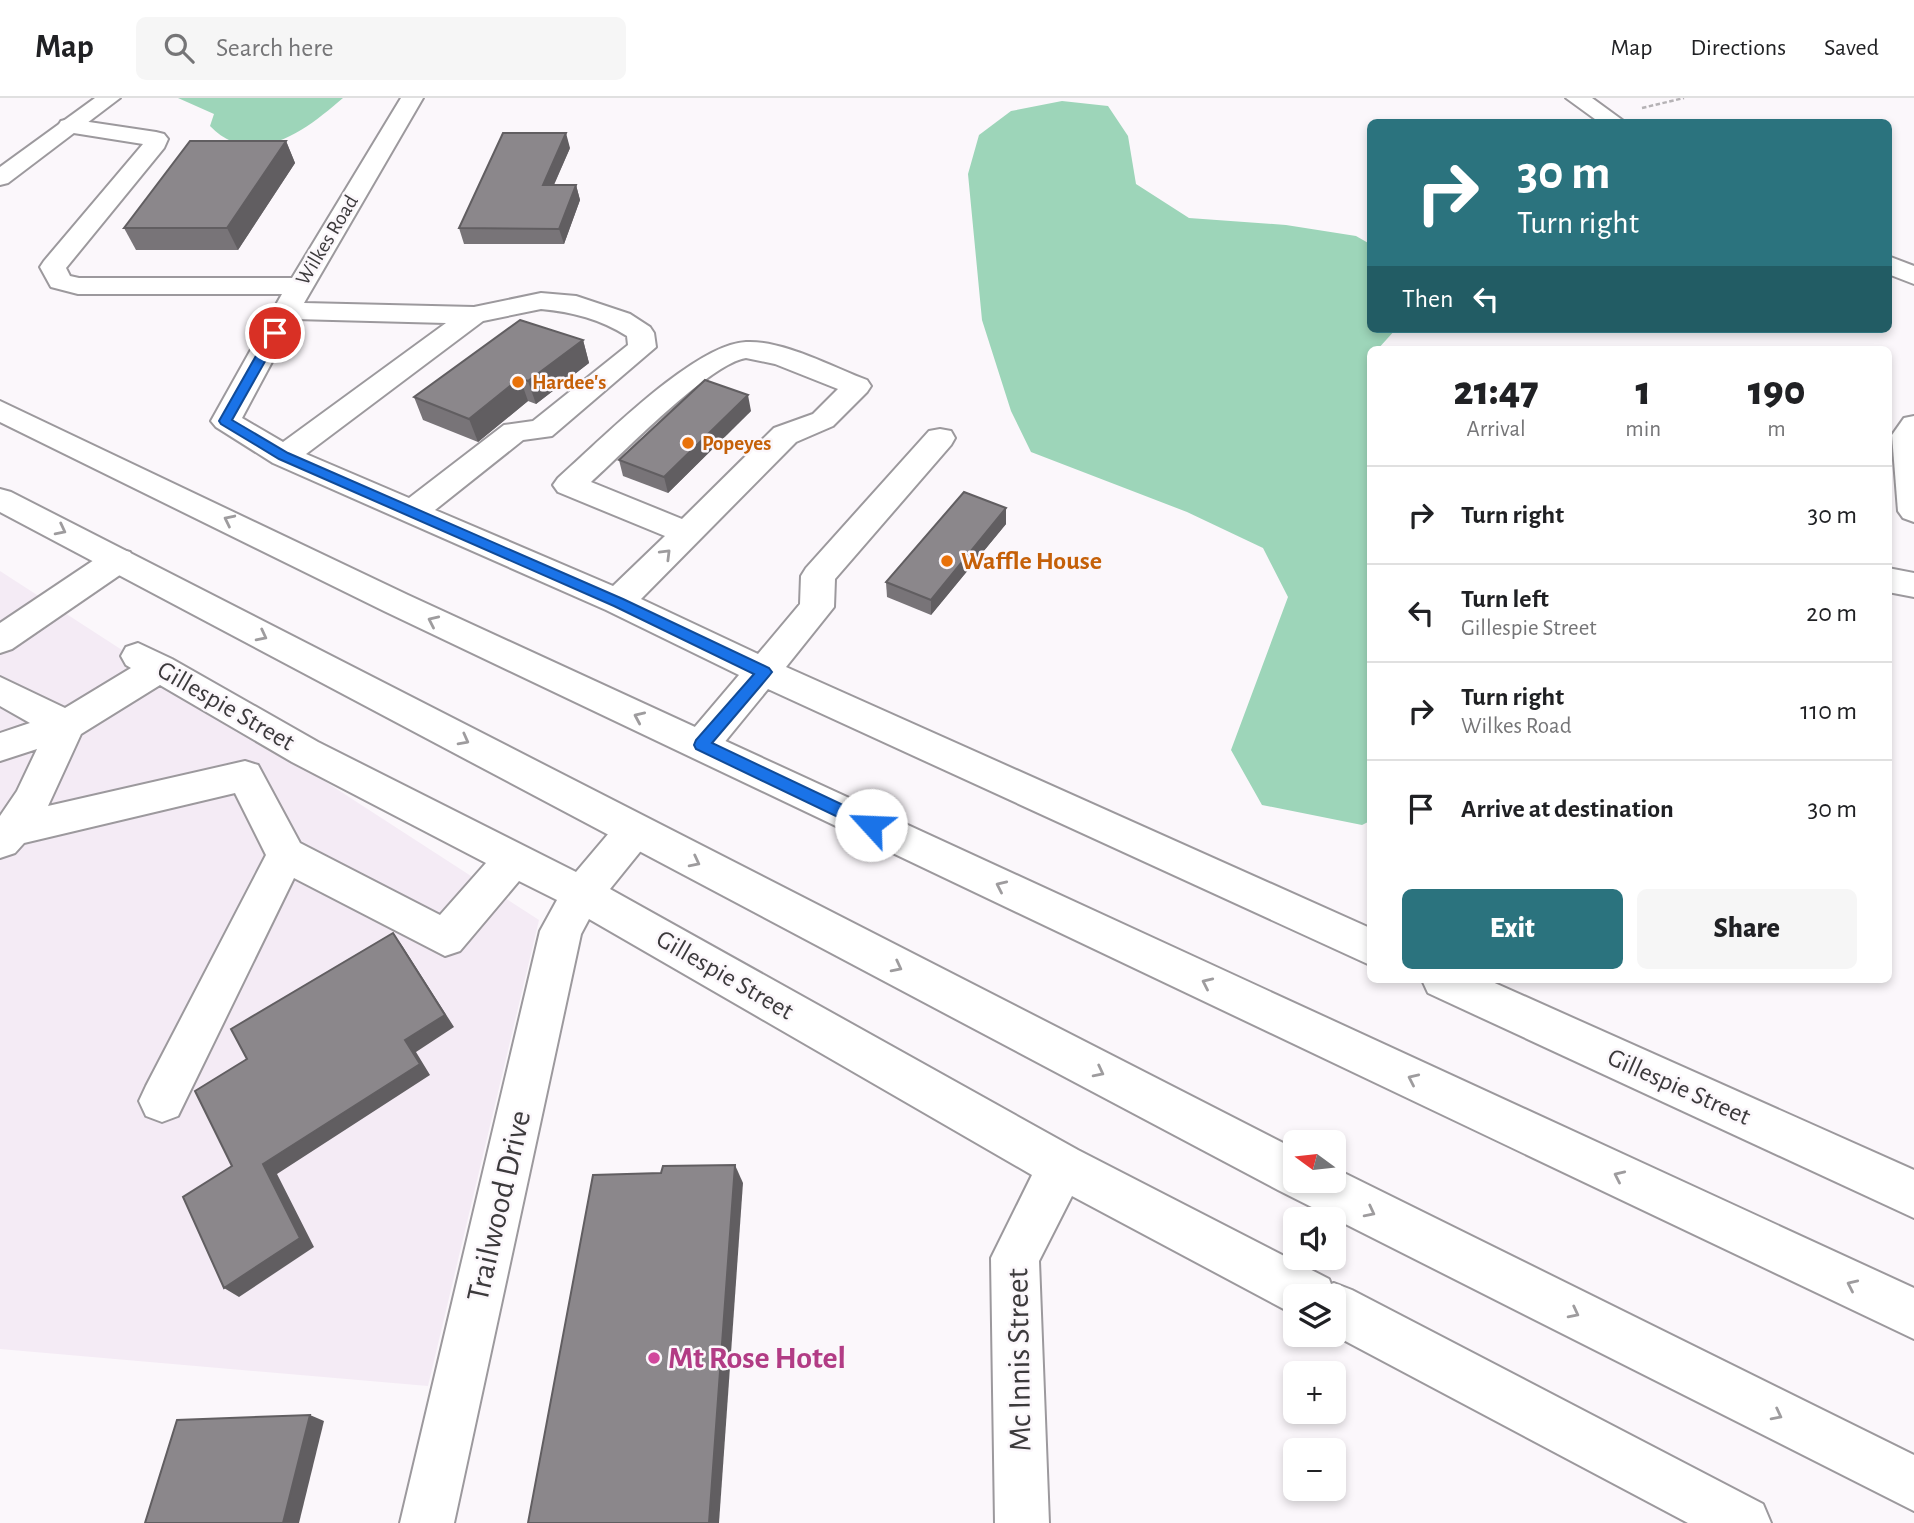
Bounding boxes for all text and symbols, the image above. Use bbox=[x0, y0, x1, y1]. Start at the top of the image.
search box bbox=[136, 17, 626, 80]
icon: search bbox=[160, 29, 198, 67]
text: Map bbox=[35, 31, 94, 64]
text: Search here bbox=[216, 35, 334, 61]
text: Map bbox=[1610, 36, 1652, 60]
text: Directions bbox=[1690, 36, 1786, 60]
text: Saved bbox=[1824, 36, 1879, 60]
icon: right bbox=[1402, 147, 1493, 238]
text: 30 m bbox=[1517, 149, 1611, 198]
street label: Wilkes Road bbox=[292, 191, 362, 289]
text: Turn right bbox=[1517, 207, 1639, 239]
icon: left bbox=[1467, 280, 1505, 318]
text: Then bbox=[1402, 286, 1453, 312]
pin bbox=[245, 303, 305, 363]
icon: arrive bbox=[256, 314, 294, 352]
text: 21:47 bbox=[1454, 370, 1539, 412]
text: 1 bbox=[1635, 370, 1651, 412]
text: 190 bbox=[1748, 370, 1805, 412]
place label: Hardee's bbox=[532, 372, 606, 393]
marker: Hardee's bbox=[510, 374, 526, 390]
text: Arrival bbox=[1467, 418, 1526, 441]
text: min bbox=[1625, 418, 1661, 441]
text: m bbox=[1767, 418, 1786, 441]
place label: Popeyes bbox=[702, 433, 771, 454]
marker: Popeyes bbox=[680, 435, 696, 451]
icon: right bbox=[1402, 496, 1440, 534]
text: Turn right bbox=[1461, 502, 1564, 528]
text: 30 m bbox=[1807, 502, 1857, 528]
one-way arrow bbox=[224, 515, 236, 529]
one-way arrow bbox=[53, 522, 66, 535]
place label: Waffle House bbox=[961, 548, 1102, 574]
one-way arrow bbox=[658, 549, 671, 562]
marker: Waffle House bbox=[939, 553, 955, 569]
text: Turn left bbox=[1461, 586, 1549, 612]
icon: left bbox=[1402, 594, 1440, 632]
text: 20 m bbox=[1806, 600, 1857, 626]
one-way arrow bbox=[428, 615, 440, 629]
text: Gillespie Street bbox=[1461, 617, 1597, 640]
one-way arrow bbox=[255, 628, 267, 641]
street label: Gillespie Street bbox=[153, 656, 299, 756]
text: Turn right bbox=[1461, 684, 1564, 710]
icon: right bbox=[1402, 692, 1440, 730]
text: 110 m bbox=[1800, 698, 1857, 724]
one-way arrow bbox=[634, 711, 646, 725]
text: Wilkes Road bbox=[1461, 715, 1572, 738]
one-way arrow bbox=[457, 732, 469, 746]
position arrow bbox=[834, 788, 908, 862]
icon: arrive bbox=[1402, 790, 1440, 828]
text: Arrive at destination bbox=[1461, 796, 1674, 822]
text: 30 m bbox=[1807, 796, 1857, 822]
one-way arrow bbox=[688, 854, 700, 868]
one-way arrow bbox=[996, 881, 1008, 895]
button: Exit bbox=[1402, 889, 1623, 969]
button: Share bbox=[1637, 889, 1857, 969]
street label: Gillespie Street bbox=[652, 925, 798, 1025]
one-way arrow bbox=[890, 959, 902, 973]
one-way arrow bbox=[1202, 977, 1214, 991]
street label: Gillespie Street bbox=[1604, 1044, 1754, 1130]
one-way arrow bbox=[1091, 1064, 1104, 1077]
one-way arrow bbox=[1408, 1074, 1420, 1088]
street label: Trailwood Drive bbox=[461, 1107, 537, 1305]
north arrow bbox=[1283, 1130, 1346, 1194]
map controls bbox=[1283, 1130, 1346, 1501]
one-way arrow bbox=[1614, 1170, 1626, 1184]
one-way arrow bbox=[1363, 1203, 1375, 1217]
button: sound bbox=[1283, 1207, 1346, 1270]
street label: Mc Innis Street bbox=[1001, 1268, 1037, 1452]
one-way arrow bbox=[1847, 1280, 1859, 1294]
button: layers bbox=[1283, 1284, 1346, 1347]
one-way arrow bbox=[1567, 1305, 1579, 1319]
place label: Mt Rose Hotel bbox=[668, 1342, 846, 1374]
marker: Mt Rose Hotel bbox=[646, 1350, 662, 1366]
button: + bbox=[1283, 1361, 1346, 1424]
one-way arrow bbox=[1770, 1407, 1782, 1421]
button: − bbox=[1283, 1438, 1346, 1501]

